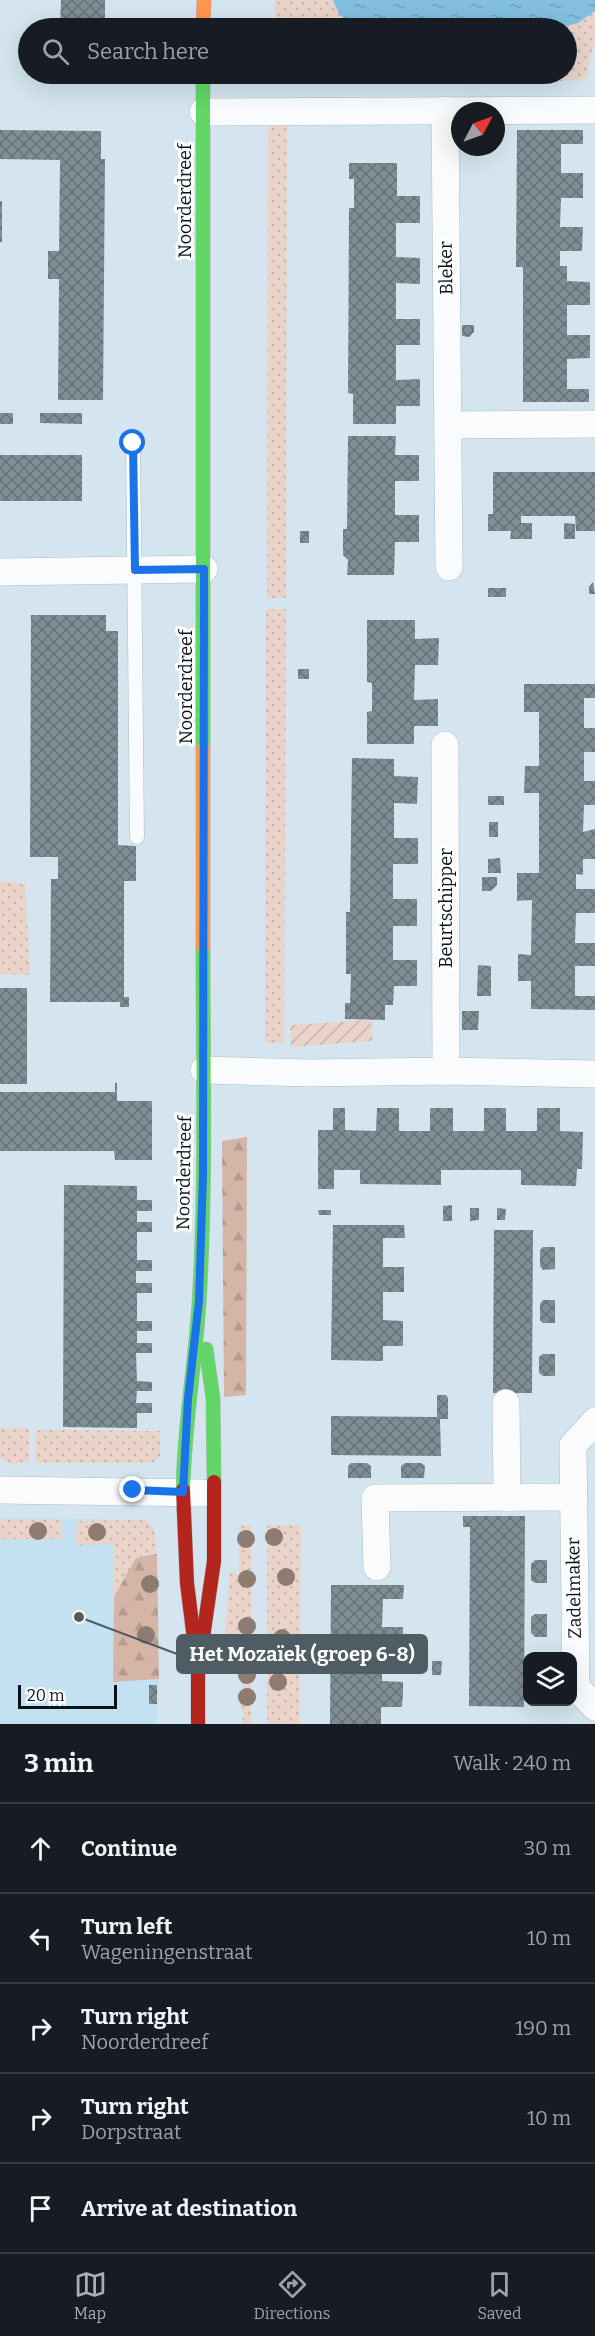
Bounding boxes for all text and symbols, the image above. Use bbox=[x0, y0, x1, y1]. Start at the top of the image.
search box bbox=[18, 18, 577, 84]
icon: search bbox=[39, 35, 72, 68]
text: Search here bbox=[87, 38, 209, 65]
north arrow bbox=[451, 102, 505, 156]
street label: Noorderdreef bbox=[174, 142, 196, 258]
street label: Bleker bbox=[435, 241, 457, 295]
route start bbox=[119, 429, 145, 455]
street label: Noorderdreef bbox=[175, 628, 197, 744]
street label: Beurtschipper bbox=[435, 848, 457, 968]
street label: Noorderdreef bbox=[172, 1114, 196, 1230]
route end bbox=[119, 1476, 145, 1502]
street label: Zadelmaker bbox=[562, 1537, 586, 1639]
callout: Het Mozaïek (groep 6-8) bbox=[177, 1635, 427, 1673]
text: Het Mozaïek (groep 6-8) bbox=[189, 1642, 415, 1666]
map controls bbox=[523, 1652, 577, 1706]
button: layers bbox=[523, 1652, 577, 1706]
scale bar bbox=[18, 1682, 117, 1710]
text: 20 m bbox=[27, 1686, 64, 1705]
text: 3 min bbox=[24, 1748, 93, 1779]
text: Walk · 240 m bbox=[453, 1751, 571, 1775]
icon: ahead bbox=[24, 1832, 57, 1865]
text: Continue bbox=[81, 1835, 177, 1862]
text: 30 m bbox=[524, 1836, 571, 1860]
text: Turn left bbox=[81, 1913, 173, 1940]
icon: left bbox=[24, 1922, 57, 1955]
text: 10 m bbox=[527, 1926, 571, 1950]
text: Wageningenstraat bbox=[81, 1940, 253, 1964]
text: Turn right bbox=[81, 2003, 189, 2030]
icon: right bbox=[24, 2012, 57, 2045]
text: 190 m bbox=[515, 2016, 571, 2040]
text: Noorderdreef bbox=[81, 2030, 208, 2054]
text: Turn right bbox=[81, 2093, 189, 2120]
icon: right bbox=[24, 2102, 57, 2135]
text: 10 m bbox=[527, 2106, 571, 2130]
text: Dorpstraat bbox=[81, 2120, 181, 2144]
icon: arrive bbox=[24, 2192, 57, 2225]
text: Arrive at destination bbox=[81, 2195, 297, 2222]
tab: Map bbox=[74, 2268, 107, 2323]
tab: Directions bbox=[254, 2268, 331, 2323]
tab: Saved bbox=[478, 2268, 521, 2323]

